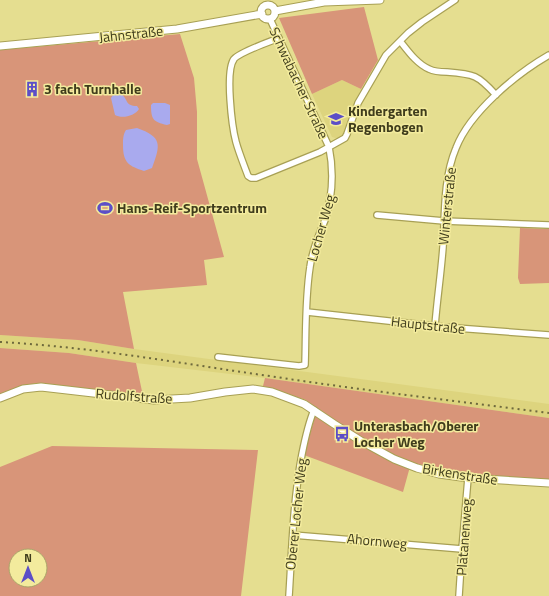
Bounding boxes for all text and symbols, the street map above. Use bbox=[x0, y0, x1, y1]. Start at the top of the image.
street label: Jahnstraße bbox=[98, 20, 164, 47]
street label: Schwabacher Straße bbox=[264, 23, 335, 142]
place label: 3 fach Turnhalle bbox=[44, 78, 141, 99]
building icon: 3 fach Turnhalle bbox=[23, 80, 41, 98]
place label: Kindergarten Regenbogen bbox=[348, 100, 428, 137]
school or university icon: Kindergarten Regenbogen bbox=[327, 110, 345, 128]
street label: Winterstraße bbox=[432, 166, 461, 246]
street label: Locher Weg bbox=[301, 192, 340, 264]
place label: Hans-Reif-Sportzentrum bbox=[117, 197, 267, 218]
sports icon: Hans-Reif-Sportzentrum bbox=[96, 199, 114, 217]
street label: Hauptstraße bbox=[390, 310, 466, 339]
street label: Rudolfstraße bbox=[95, 382, 173, 409]
place label: Unterasbach/Oberer Locher Weg bbox=[354, 415, 479, 452]
bus stop icon: Unterasbach/Oberer Locher Weg bbox=[333, 425, 351, 443]
street label: Oberer Locher Weg bbox=[279, 457, 312, 571]
street label: Birkenstraße bbox=[421, 457, 499, 490]
street label: Platanenweg bbox=[450, 498, 477, 576]
street label: Ahornweg bbox=[346, 527, 408, 554]
north arrow bbox=[8, 548, 48, 588]
text: N bbox=[24, 550, 32, 566]

